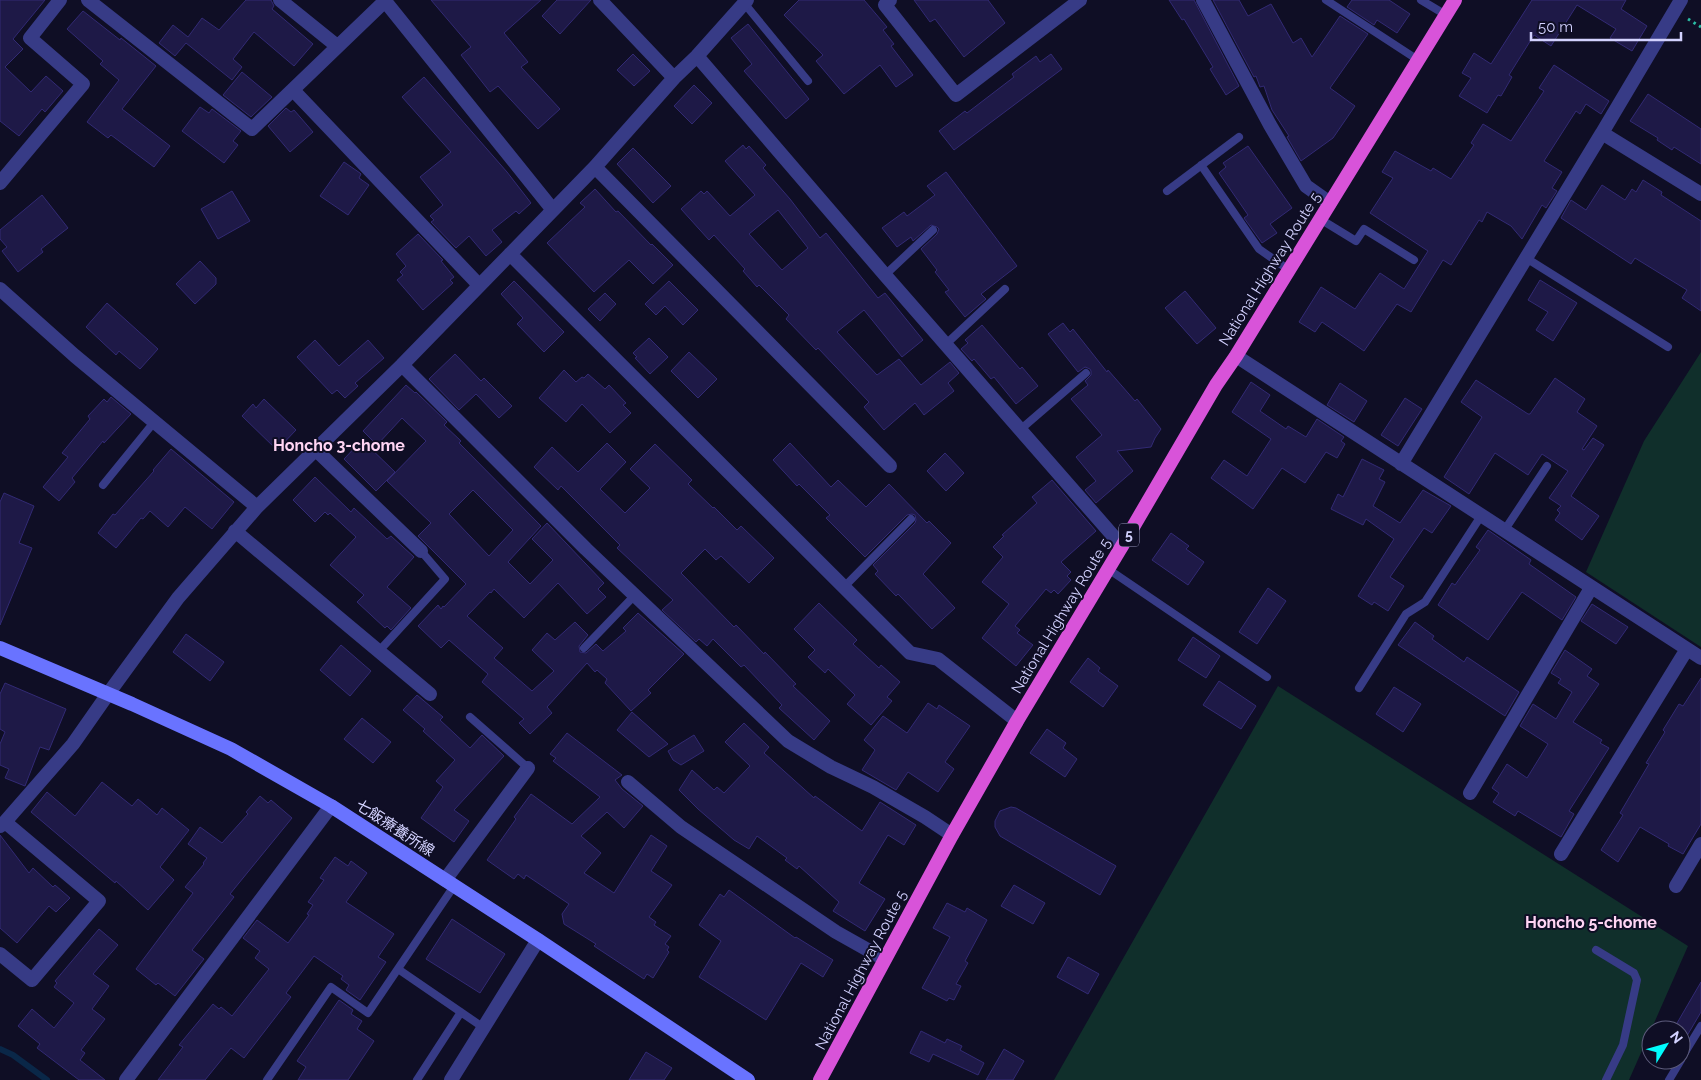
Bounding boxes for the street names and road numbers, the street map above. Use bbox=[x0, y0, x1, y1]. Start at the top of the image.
street label: National Highway Route 5 bbox=[1215, 189, 1325, 349]
road number: 5 bbox=[1119, 524, 1139, 546]
street label: National Highway Route 5 bbox=[1007, 535, 1115, 697]
street label: 七飯療養所線 bbox=[352, 796, 438, 860]
street label: National Highway Route 5 bbox=[811, 887, 911, 1053]

